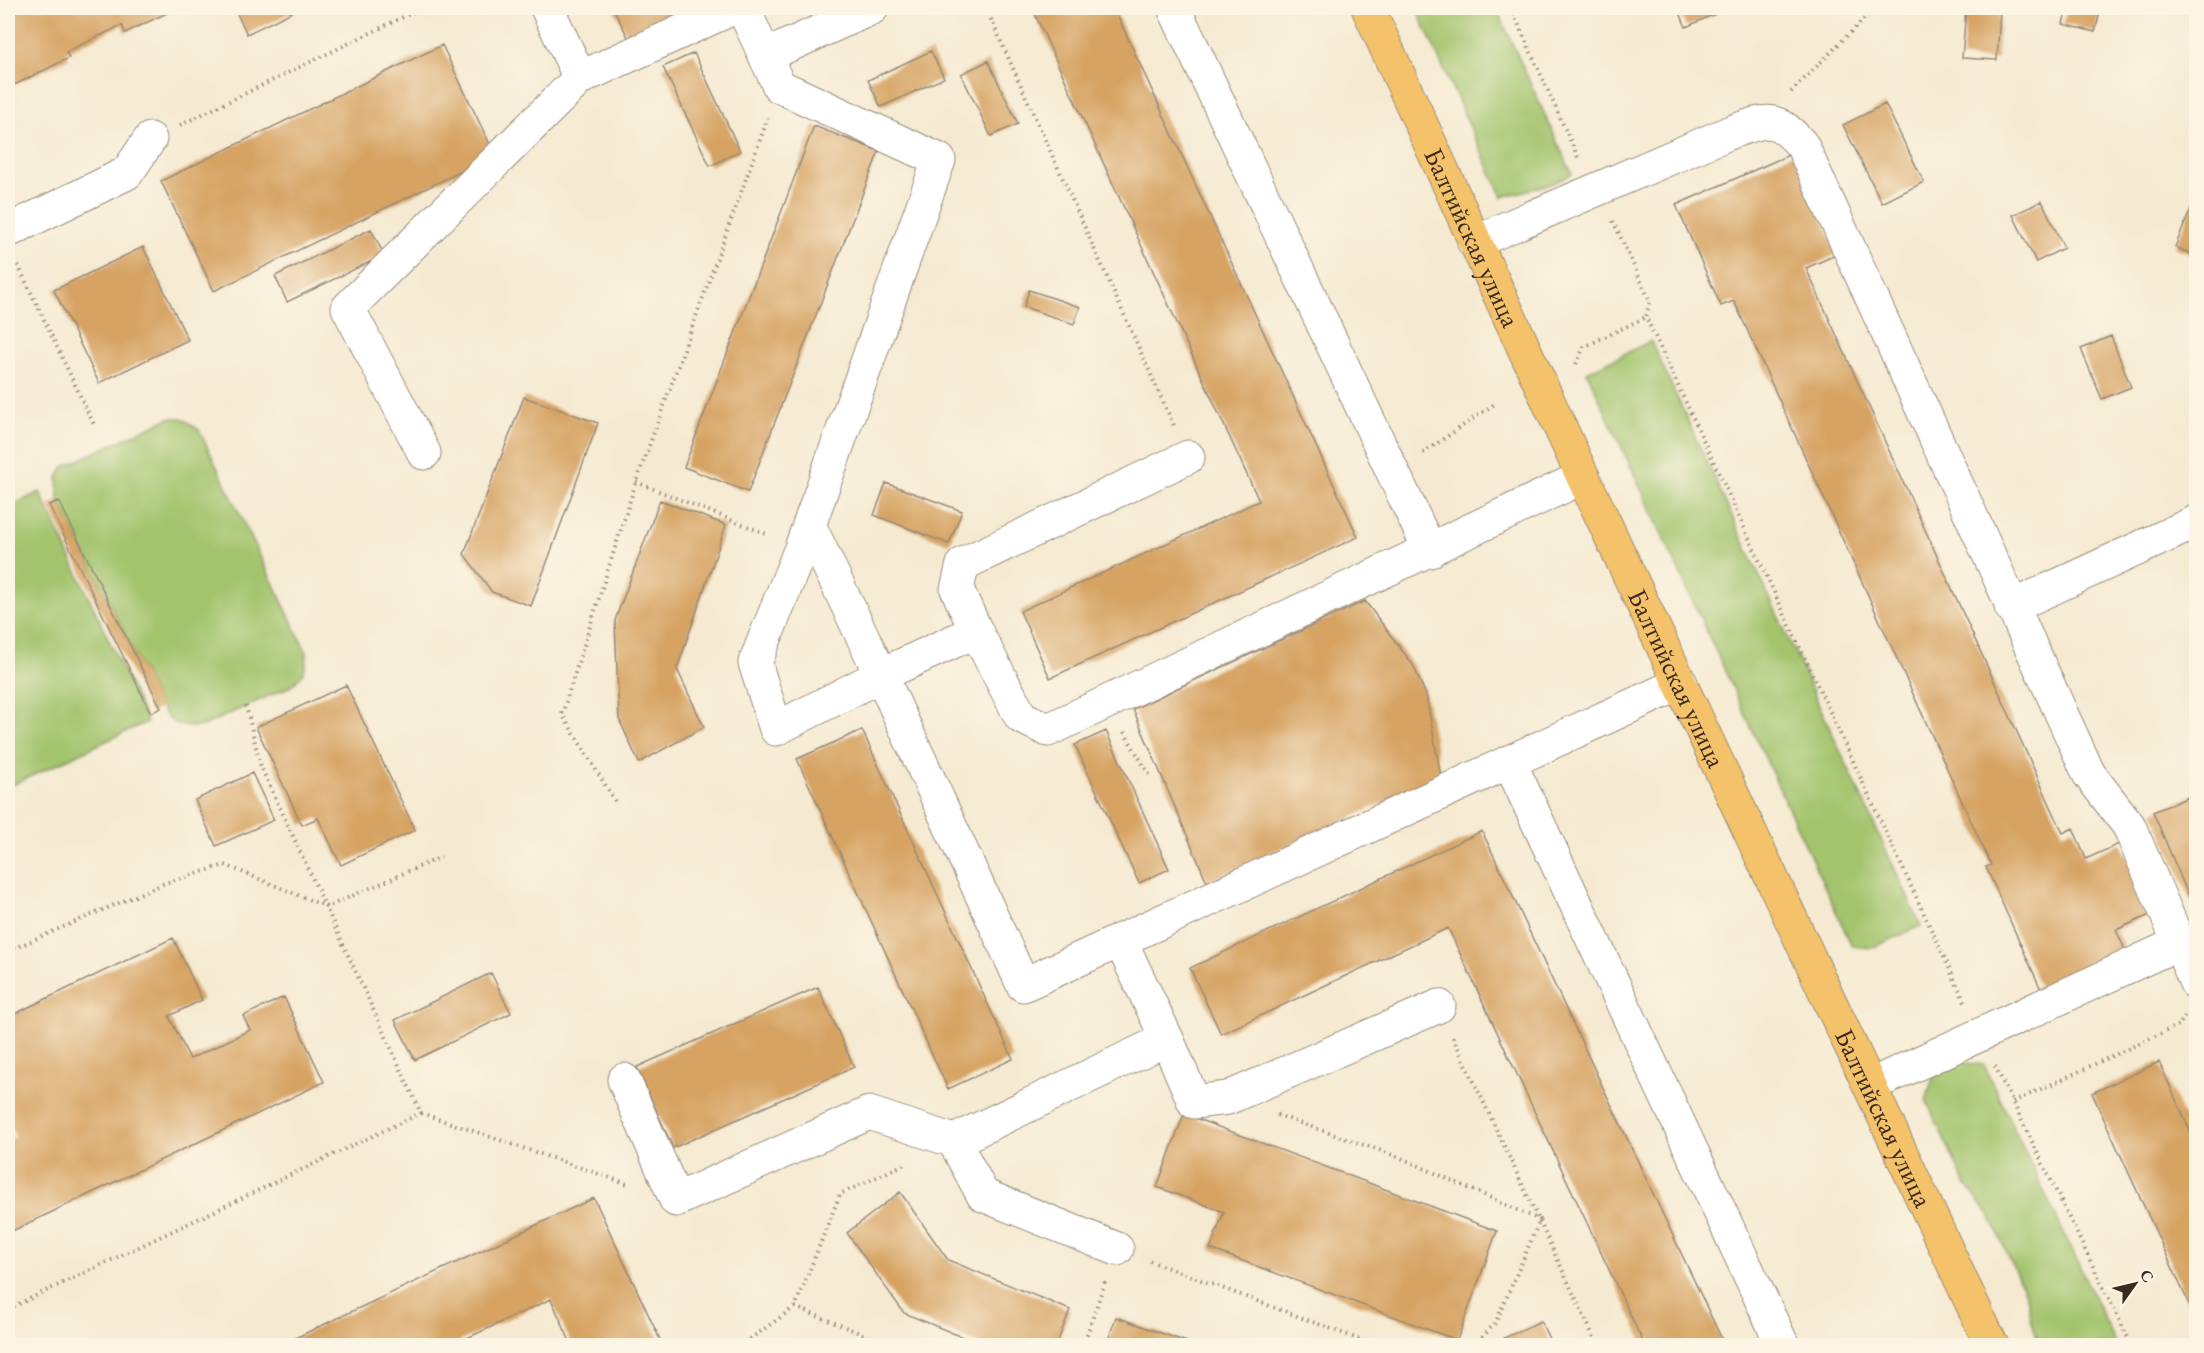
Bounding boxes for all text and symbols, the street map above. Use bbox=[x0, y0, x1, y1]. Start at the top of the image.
street label: Балтийская улица bbox=[1417, 142, 1529, 333]
street label: Балтийская улица bbox=[1620, 583, 1735, 773]
street label: Балтийская улица bbox=[1827, 1023, 1942, 1213]
north arrow bbox=[2105, 1254, 2165, 1314]
text: С bbox=[2135, 1265, 2159, 1286]

